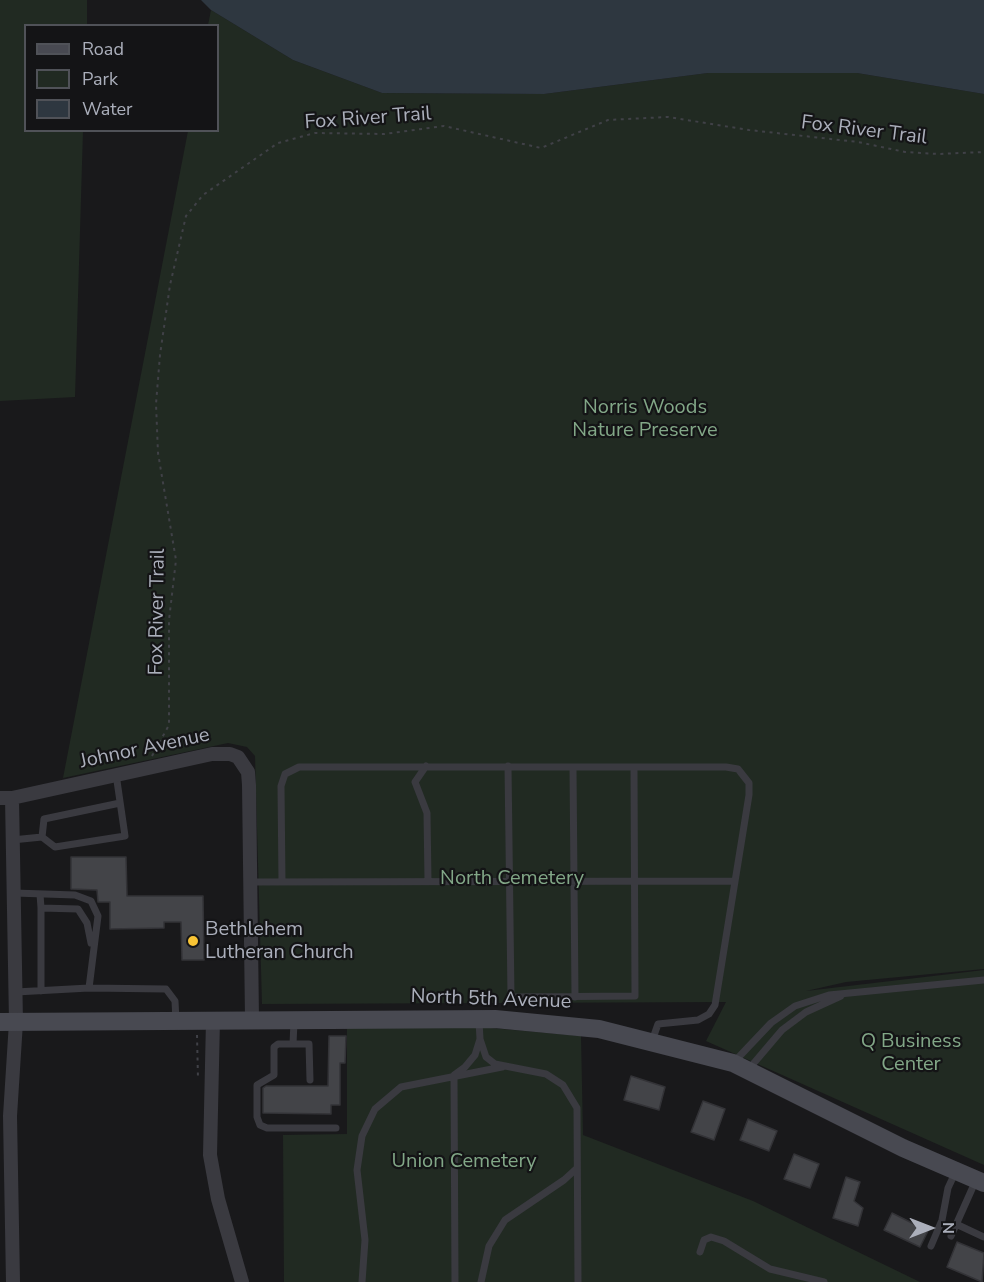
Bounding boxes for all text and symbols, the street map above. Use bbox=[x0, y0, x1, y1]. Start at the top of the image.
legend bbox=[24, 24, 219, 132]
text: Road bbox=[82, 37, 124, 61]
text: Park bbox=[82, 67, 118, 91]
text: Water bbox=[82, 97, 133, 121]
street label: Fox River Trail bbox=[304, 103, 432, 135]
street label: Fox River Trail bbox=[800, 111, 928, 151]
park label: Norris Woods Nature Preserve bbox=[572, 396, 718, 443]
street label: Fox River Trail bbox=[145, 548, 171, 676]
street label: Johnor Avenue bbox=[78, 724, 212, 774]
park label: North Cemetery bbox=[440, 867, 584, 891]
place label: Bethlehem Lutheran Church bbox=[205, 918, 354, 965]
marker: Bethlehem Lutheran Church bbox=[186, 934, 200, 948]
street label: North 5th Avenue bbox=[410, 985, 572, 1015]
park label: Q Business Center bbox=[861, 1030, 961, 1077]
park label: Union Cemetery bbox=[392, 1150, 536, 1174]
north arrow bbox=[900, 1198, 960, 1258]
text: N bbox=[937, 1222, 959, 1234]

